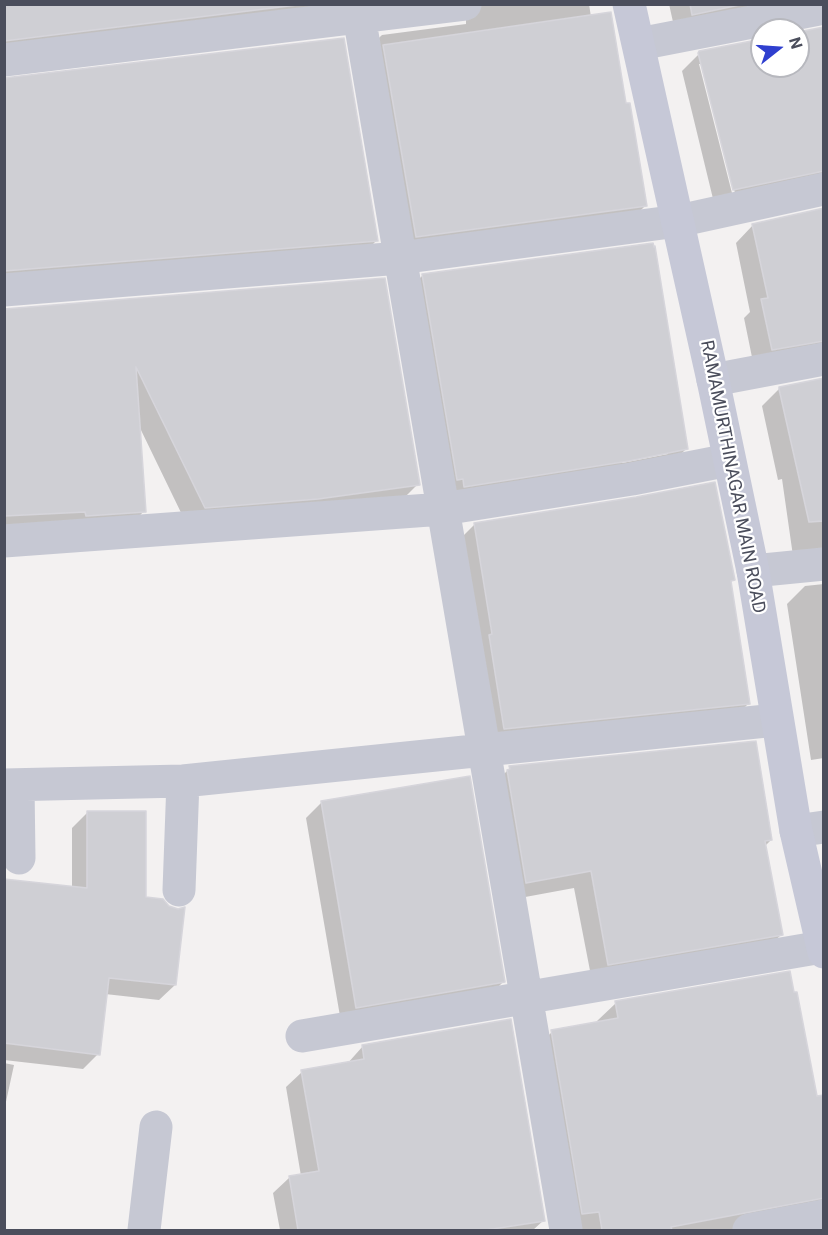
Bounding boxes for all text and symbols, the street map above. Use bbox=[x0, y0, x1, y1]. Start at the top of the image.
north arrow bbox=[750, 18, 810, 78]
text: N bbox=[785, 35, 807, 51]
street label: RAMAMURTHINAGAR MAIN ROAD bbox=[695, 339, 769, 615]

